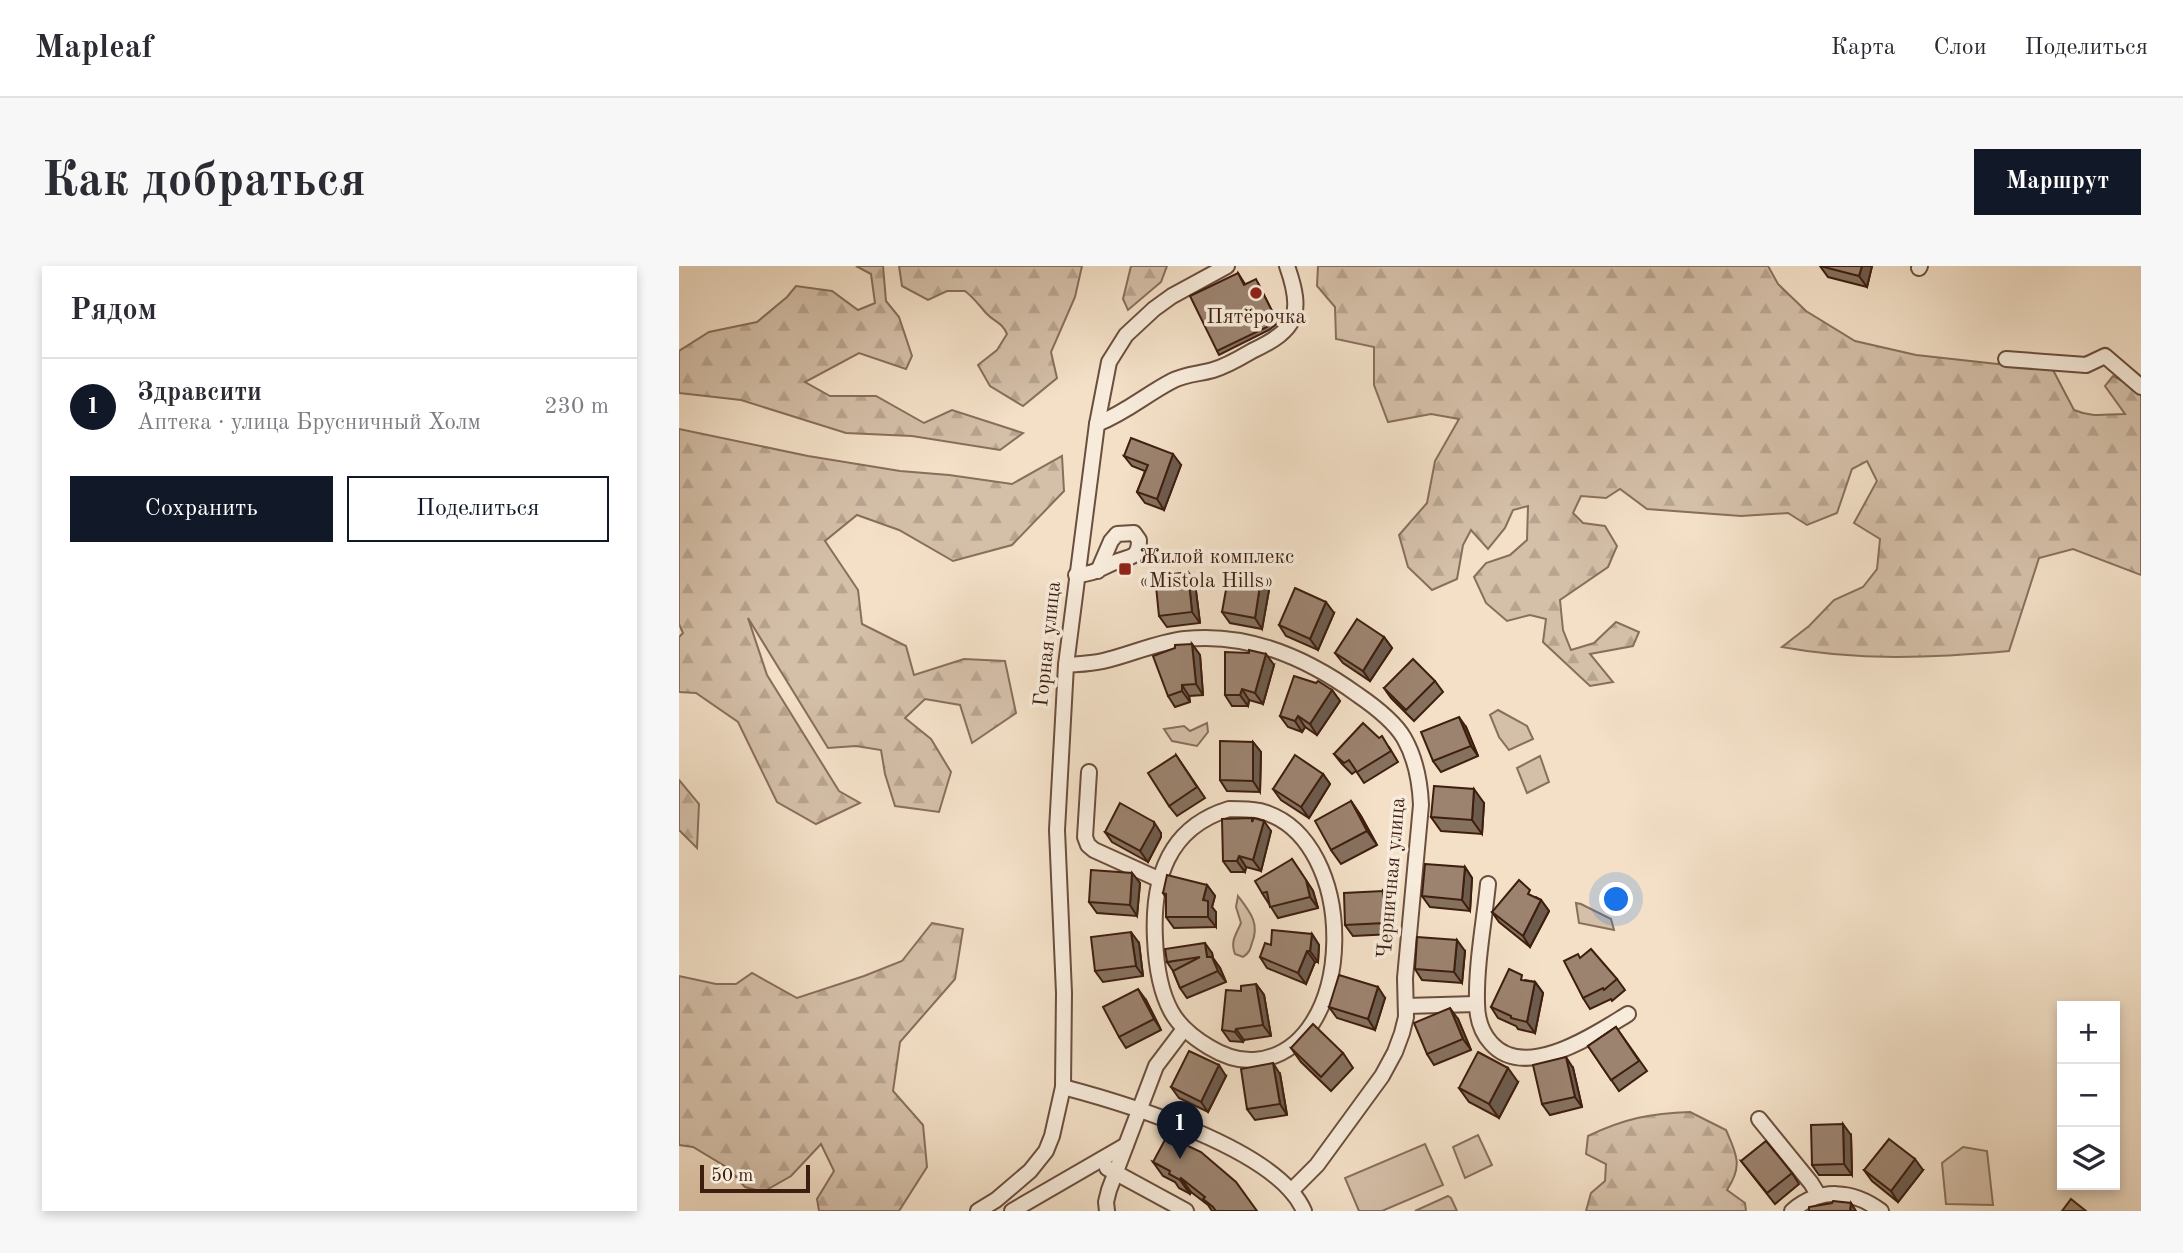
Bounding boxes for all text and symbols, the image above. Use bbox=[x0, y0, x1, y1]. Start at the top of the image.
text: Mapleaf bbox=[35, 32, 153, 65]
text: Карта bbox=[1831, 36, 1896, 60]
text: Слои bbox=[1934, 36, 1987, 60]
text: Поделиться bbox=[2025, 36, 2148, 60]
button: Маршрут bbox=[1974, 149, 2141, 215]
text: Как добраться bbox=[42, 158, 366, 207]
marker: Пятёрочка bbox=[1248, 285, 1264, 301]
text: Рядом bbox=[70, 296, 157, 326]
place label: Пятёрочка bbox=[1206, 307, 1306, 328]
text: Здравсити bbox=[137, 380, 262, 406]
text: 1 bbox=[86, 395, 100, 418]
text: 230 m bbox=[544, 395, 609, 418]
text: Аптека · улица Брусничный Холм bbox=[137, 411, 481, 434]
button: Сохранить bbox=[70, 476, 333, 542]
button: Поделиться bbox=[347, 476, 609, 542]
place label: Жилой комплекс «Mistola Hills» bbox=[1139, 547, 1294, 592]
marker: Жилой комплекс «Mistola Hills» bbox=[1117, 561, 1133, 577]
street label: Горная улица bbox=[1031, 580, 1065, 708]
street label: Черничная улица bbox=[1374, 797, 1410, 959]
your location bbox=[1599, 882, 1633, 916]
map controls bbox=[2057, 1001, 2120, 1190]
button: + bbox=[2057, 1001, 2120, 1064]
button: − bbox=[2057, 1064, 2120, 1127]
pin: 1 bbox=[1157, 1101, 1203, 1159]
button: layers bbox=[2057, 1127, 2120, 1190]
scale bar bbox=[700, 1162, 810, 1194]
text: 50 m bbox=[711, 1167, 753, 1186]

